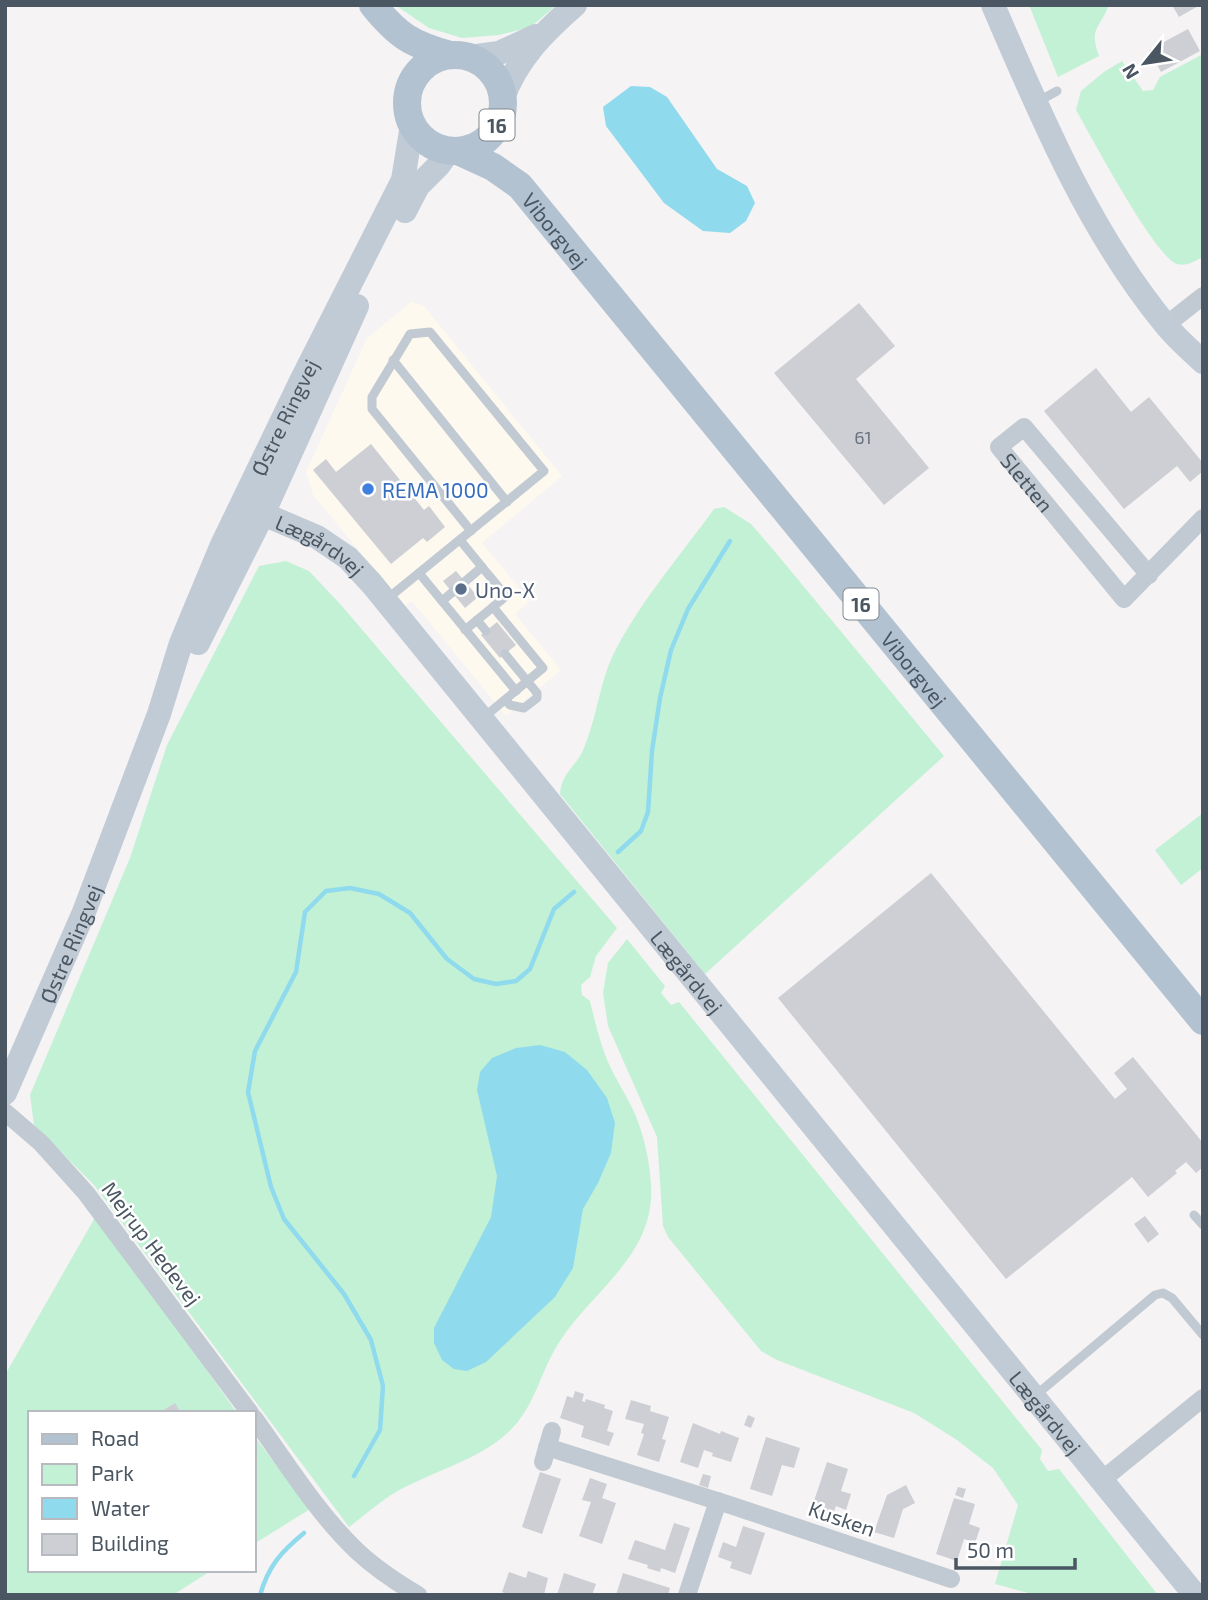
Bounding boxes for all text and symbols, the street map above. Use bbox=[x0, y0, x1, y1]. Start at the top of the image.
north arrow bbox=[1110, 28, 1180, 98]
text: N bbox=[1116, 60, 1143, 83]
road number: 16 bbox=[480, 110, 514, 140]
street label: Viborgvej bbox=[518, 187, 594, 273]
street label: Østre Ringvej bbox=[245, 354, 324, 479]
house number: 61 bbox=[854, 426, 872, 448]
street label: Sletten bbox=[996, 447, 1059, 516]
place label: REMA 1000 bbox=[382, 477, 489, 502]
marker: REMA 1000 bbox=[360, 481, 376, 497]
street label: Lægårdvej bbox=[272, 508, 370, 581]
place label: Uno-X bbox=[475, 577, 535, 602]
marker: Uno-X bbox=[453, 581, 469, 597]
road number: 16 bbox=[844, 589, 878, 620]
street label: Viborgvej bbox=[877, 626, 953, 712]
street label: Østre Ringvej bbox=[33, 881, 107, 1007]
street label: Lægårdvej bbox=[646, 925, 729, 1019]
street label: Mejrup Hedevej bbox=[97, 1176, 207, 1310]
street label: Lægårdvej bbox=[1005, 1365, 1087, 1459]
legend bbox=[28, 1411, 256, 1572]
text: Road bbox=[91, 1425, 139, 1450]
text: Park bbox=[91, 1460, 134, 1485]
text: Water bbox=[91, 1495, 150, 1520]
street label: Kusken bbox=[805, 1495, 879, 1541]
scale bar bbox=[956, 1526, 1075, 1570]
text: Building bbox=[91, 1530, 169, 1555]
text: 50 m bbox=[967, 1537, 1014, 1562]

